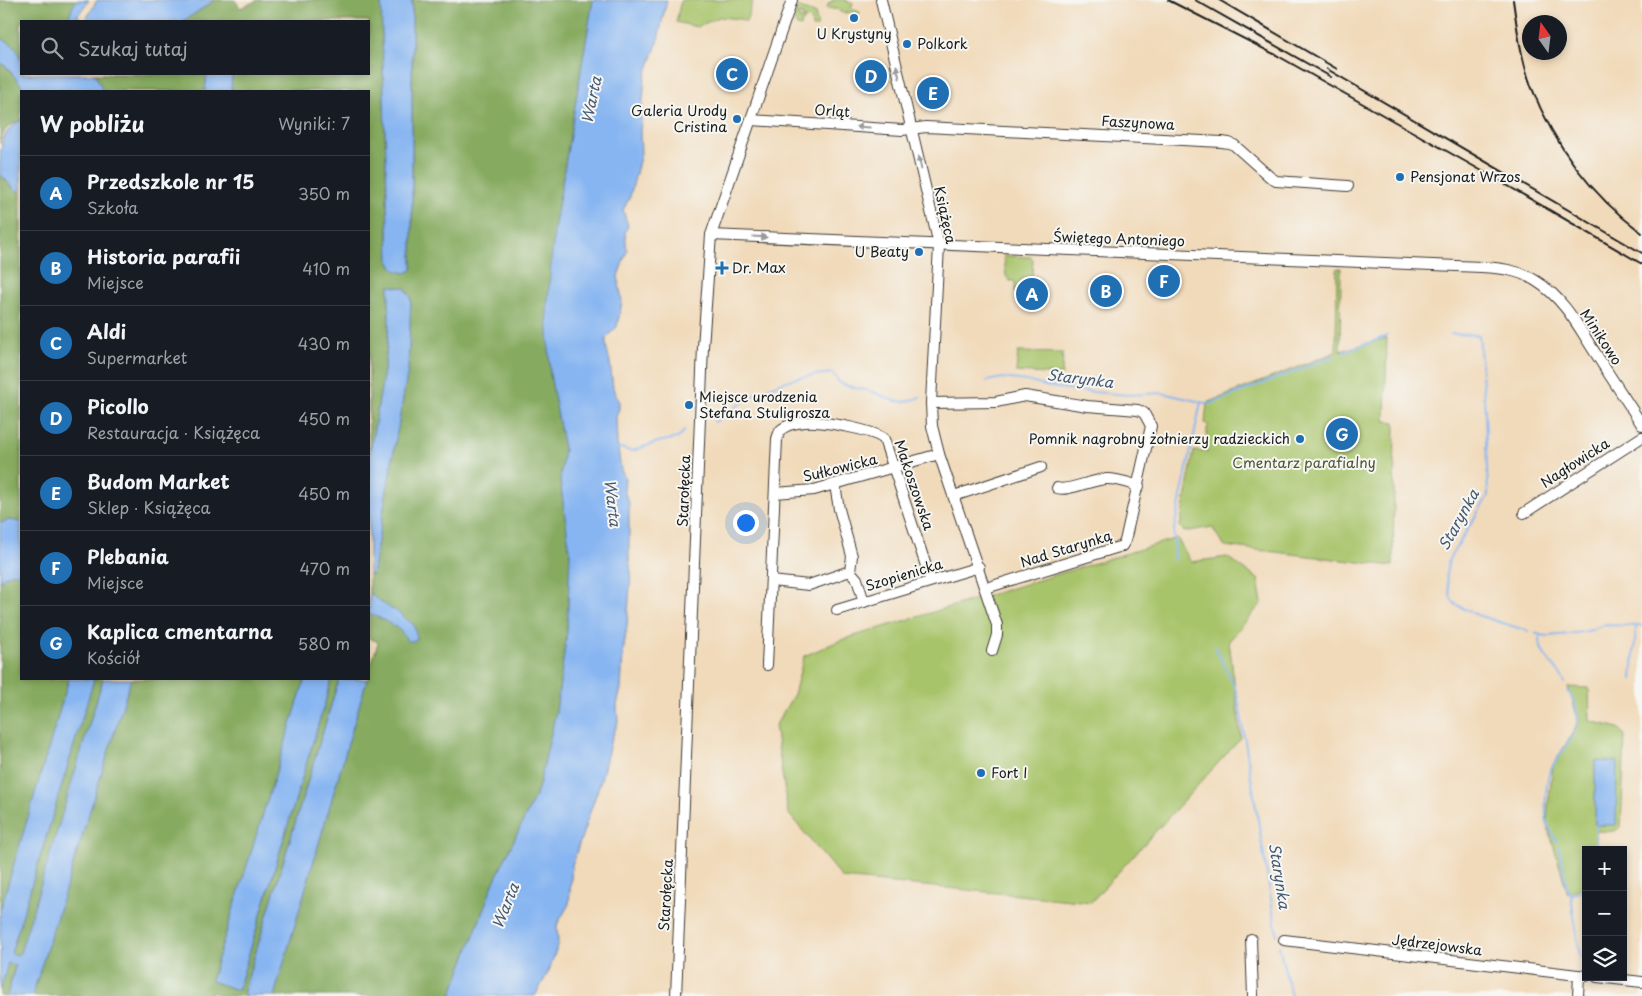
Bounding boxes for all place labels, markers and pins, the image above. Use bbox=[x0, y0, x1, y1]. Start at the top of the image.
marker: U Krystyny bbox=[848, 12, 860, 24]
place label: U Krystyny bbox=[816, 23, 892, 44]
place label: Polkork bbox=[917, 33, 968, 54]
marker: Polkork bbox=[901, 38, 913, 50]
pin: C bbox=[716, 55, 748, 93]
pin: D bbox=[855, 57, 887, 95]
pin: E bbox=[917, 74, 949, 112]
place label: Galeria Urody Cristina bbox=[631, 100, 727, 137]
marker: Galeria Urody Cristina bbox=[731, 113, 743, 125]
place label: Pensjonat Wrzos bbox=[1410, 166, 1521, 187]
marker: Pensjonat Wrzos bbox=[1394, 171, 1406, 183]
place label: U Beaty bbox=[855, 241, 909, 262]
marker: U Beaty bbox=[913, 246, 925, 258]
place label: Dr. Max bbox=[732, 257, 786, 278]
marker: Dr. Max bbox=[716, 262, 728, 274]
pin: F bbox=[1148, 262, 1180, 300]
pin: B bbox=[1090, 272, 1122, 310]
pin: A bbox=[1016, 275, 1048, 313]
place label: Miejsce urodzenia Stefana Stuligrosza bbox=[699, 386, 830, 423]
marker: Miejsce urodzenia Stefana Stuligrosza bbox=[683, 399, 695, 411]
pin: G bbox=[1326, 415, 1358, 453]
place label: Pomnik nagrobny żołnierzy radzieckich bbox=[1029, 428, 1290, 449]
marker: Pomnik nagrobny żołnierzy radzieckich bbox=[1294, 433, 1306, 445]
place label: Fort I bbox=[991, 762, 1027, 783]
marker: Fort I bbox=[975, 767, 987, 779]

